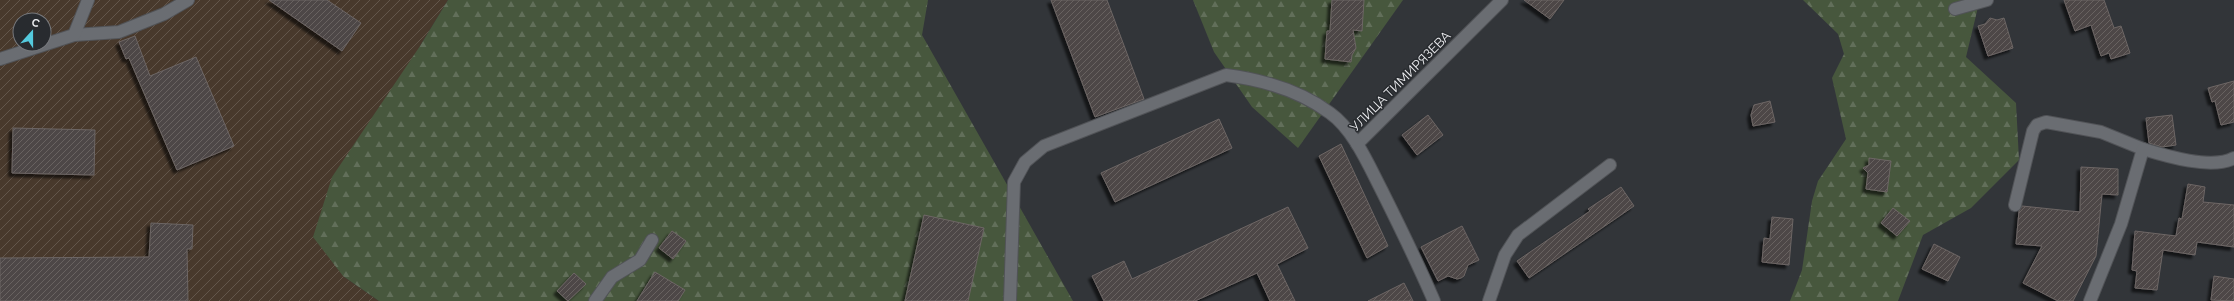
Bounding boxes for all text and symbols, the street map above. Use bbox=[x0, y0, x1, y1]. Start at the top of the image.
north arrow bbox=[12, 12, 52, 52]
text: С bbox=[30, 16, 42, 31]
street label: УЛИЦА ТИМИРЯЗЕВА bbox=[1347, 28, 1454, 135]

